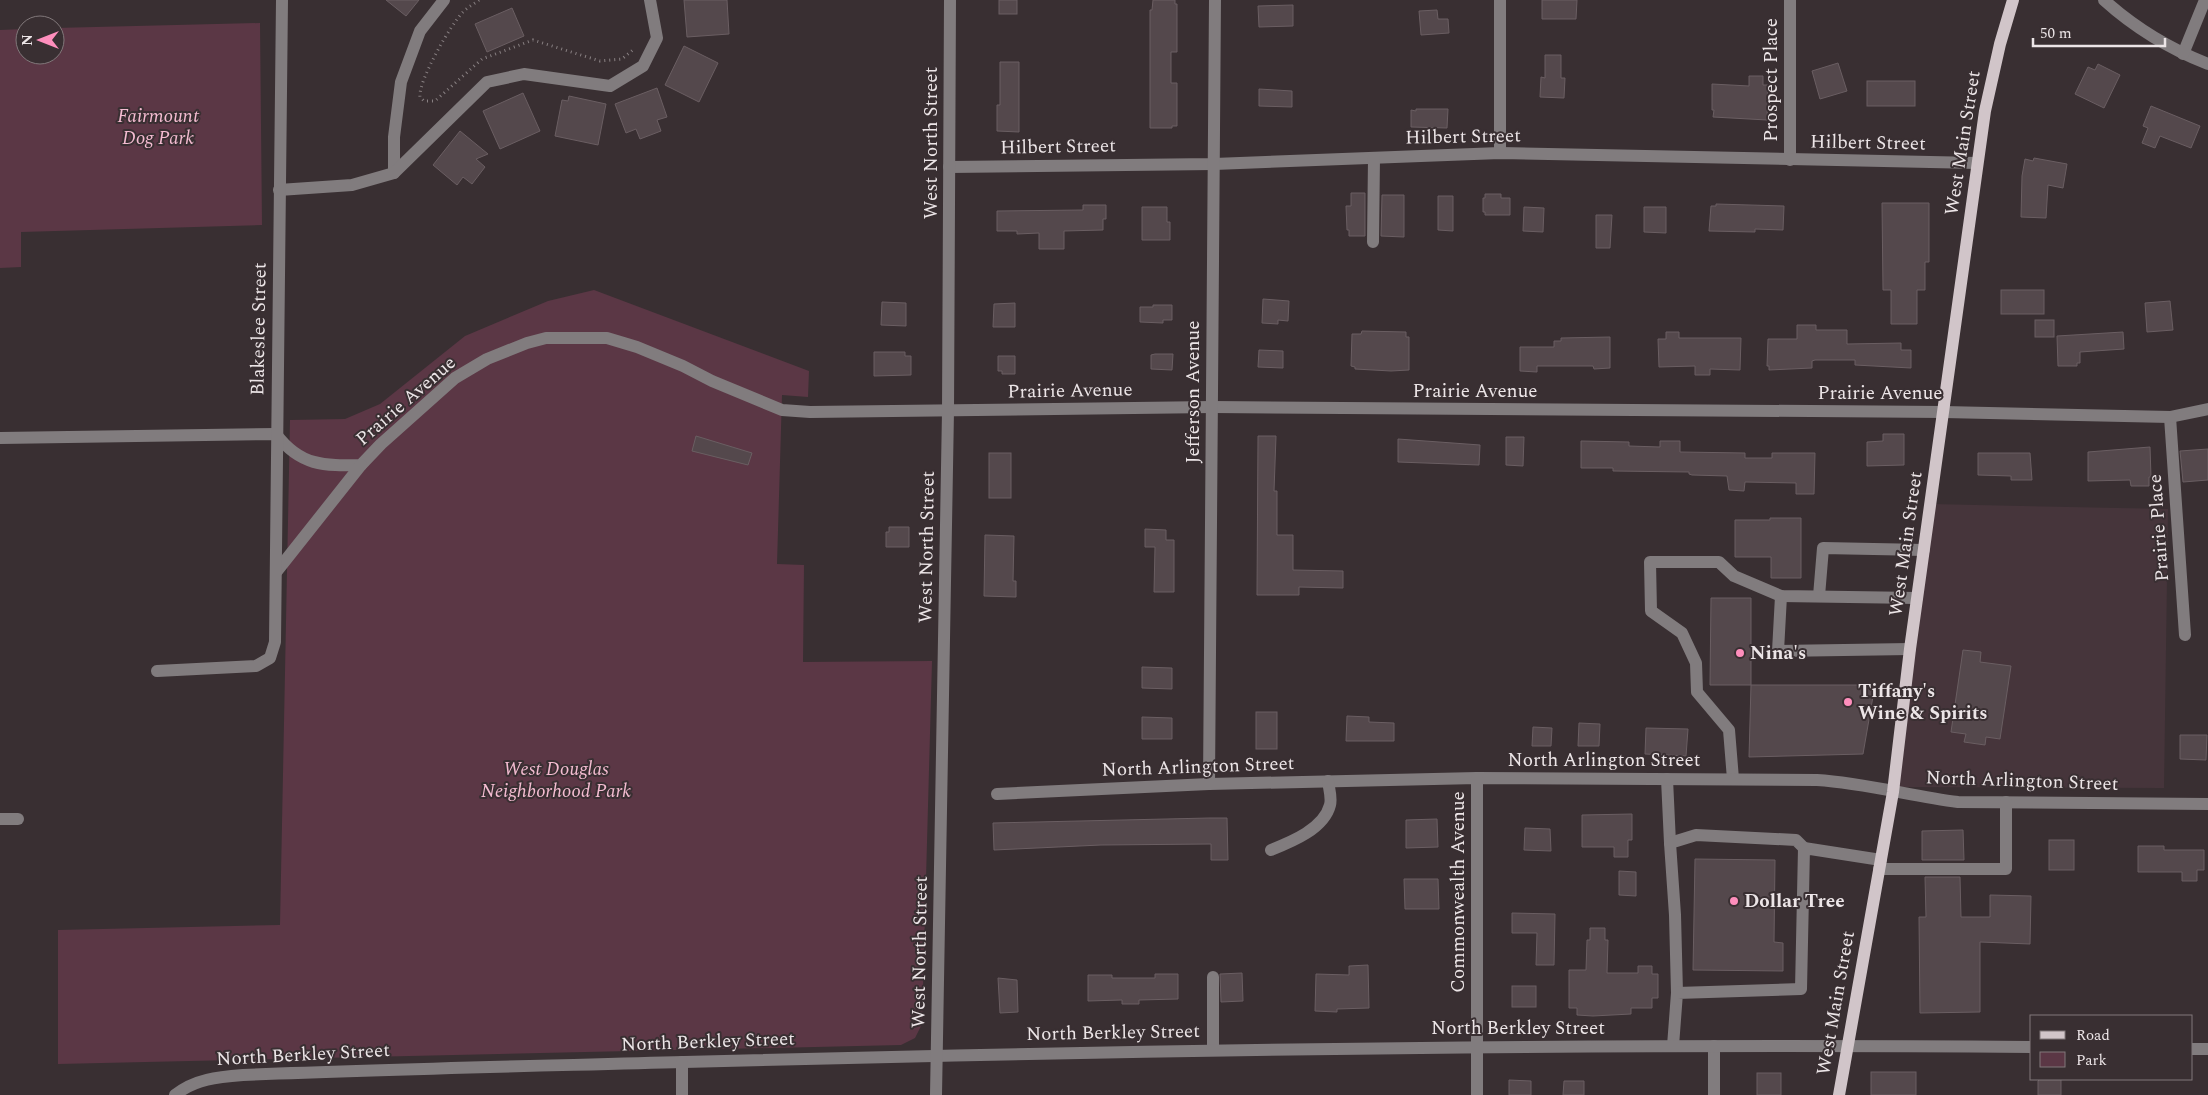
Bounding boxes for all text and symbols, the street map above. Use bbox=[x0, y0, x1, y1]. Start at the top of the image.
north arrow bbox=[15, 15, 65, 65]
scale bar bbox=[2033, 15, 2166, 47]
street label: Prospect Place bbox=[1757, 18, 1786, 142]
text: 50 m bbox=[2040, 22, 2072, 45]
text: N bbox=[17, 34, 38, 46]
street label: West North Street bbox=[917, 67, 946, 219]
street label: West Main Street bbox=[1937, 68, 1989, 217]
park label: Fairmount Dog Park bbox=[117, 102, 200, 153]
street label: Hilbert Street bbox=[1405, 121, 1521, 153]
street label: Hilbert Street bbox=[1810, 127, 1926, 159]
street label: Hilbert Street bbox=[1000, 131, 1116, 163]
street label: Blakeslee Street bbox=[243, 262, 275, 396]
street label: Jefferson Avenue bbox=[1179, 321, 1208, 463]
street label: Prairie Avenue bbox=[349, 349, 463, 453]
street label: Prairie Avenue bbox=[1007, 375, 1133, 407]
street label: Prairie Avenue bbox=[1412, 377, 1538, 406]
street label: Prairie Avenue bbox=[1817, 379, 1943, 408]
street label: West Main Street bbox=[1881, 469, 1931, 618]
street label: West North Street bbox=[911, 470, 943, 623]
street label: Prairie Place bbox=[2141, 473, 2177, 583]
place label: Nina's bbox=[1750, 639, 1806, 668]
marker: Nina's bbox=[1734, 647, 1746, 659]
place label: Tiffany's Wine & Spirits bbox=[1858, 677, 1988, 728]
marker: Tiffany's Wine & Spirits bbox=[1842, 696, 1854, 708]
street label: North Arlington Street bbox=[1508, 746, 1701, 775]
street label: North Arlington Street bbox=[1101, 749, 1295, 785]
park label: West Douglas Neighborhood Park bbox=[481, 755, 631, 806]
street label: North Arlington Street bbox=[1925, 763, 2119, 799]
street label: Commonwealth Avenue bbox=[1444, 791, 1473, 993]
street label: West North Street bbox=[904, 875, 936, 1028]
place label: Dollar Tree bbox=[1744, 887, 1845, 916]
marker: Dollar Tree bbox=[1728, 895, 1740, 907]
street label: West Main Street bbox=[1809, 928, 1863, 1077]
street label: North Berkley Street bbox=[1431, 1014, 1605, 1043]
legend bbox=[2030, 1015, 2193, 1080]
street label: North Berkley Street bbox=[1026, 1017, 1200, 1049]
street label: North Berkley Street bbox=[621, 1024, 796, 1060]
text: Road bbox=[2076, 1024, 2110, 1047]
street label: North Berkley Street bbox=[215, 1036, 391, 1074]
text: Park bbox=[2076, 1049, 2107, 1072]

